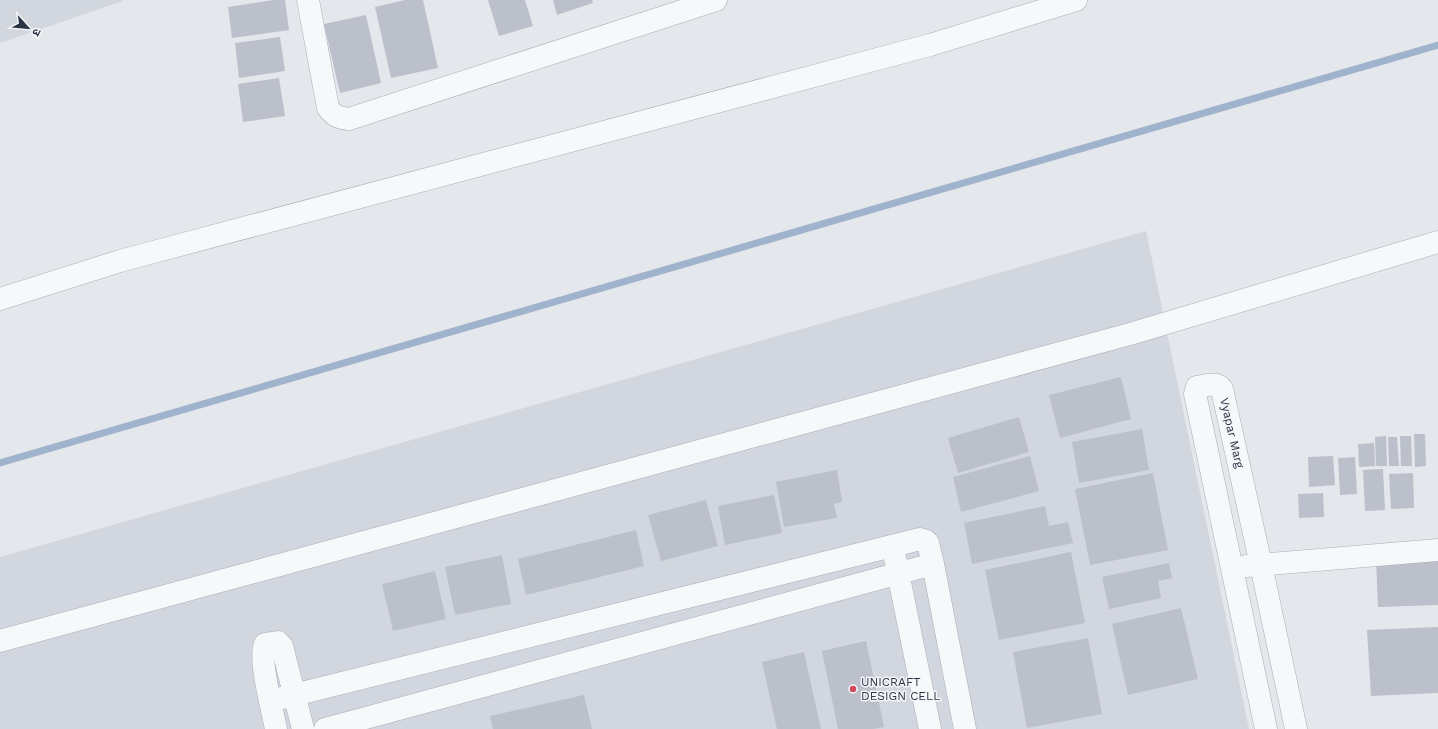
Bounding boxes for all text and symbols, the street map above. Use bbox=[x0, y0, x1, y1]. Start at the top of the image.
north arrow bbox=[8, 8, 48, 48]
text: उ bbox=[29, 26, 44, 39]
street label: Vyapar Marg bbox=[1217, 397, 1247, 470]
place label: UNICRAFT DESIGN CELL bbox=[861, 675, 940, 703]
marker: UNICRAFT DESIGN CELL bbox=[848, 684, 858, 694]

